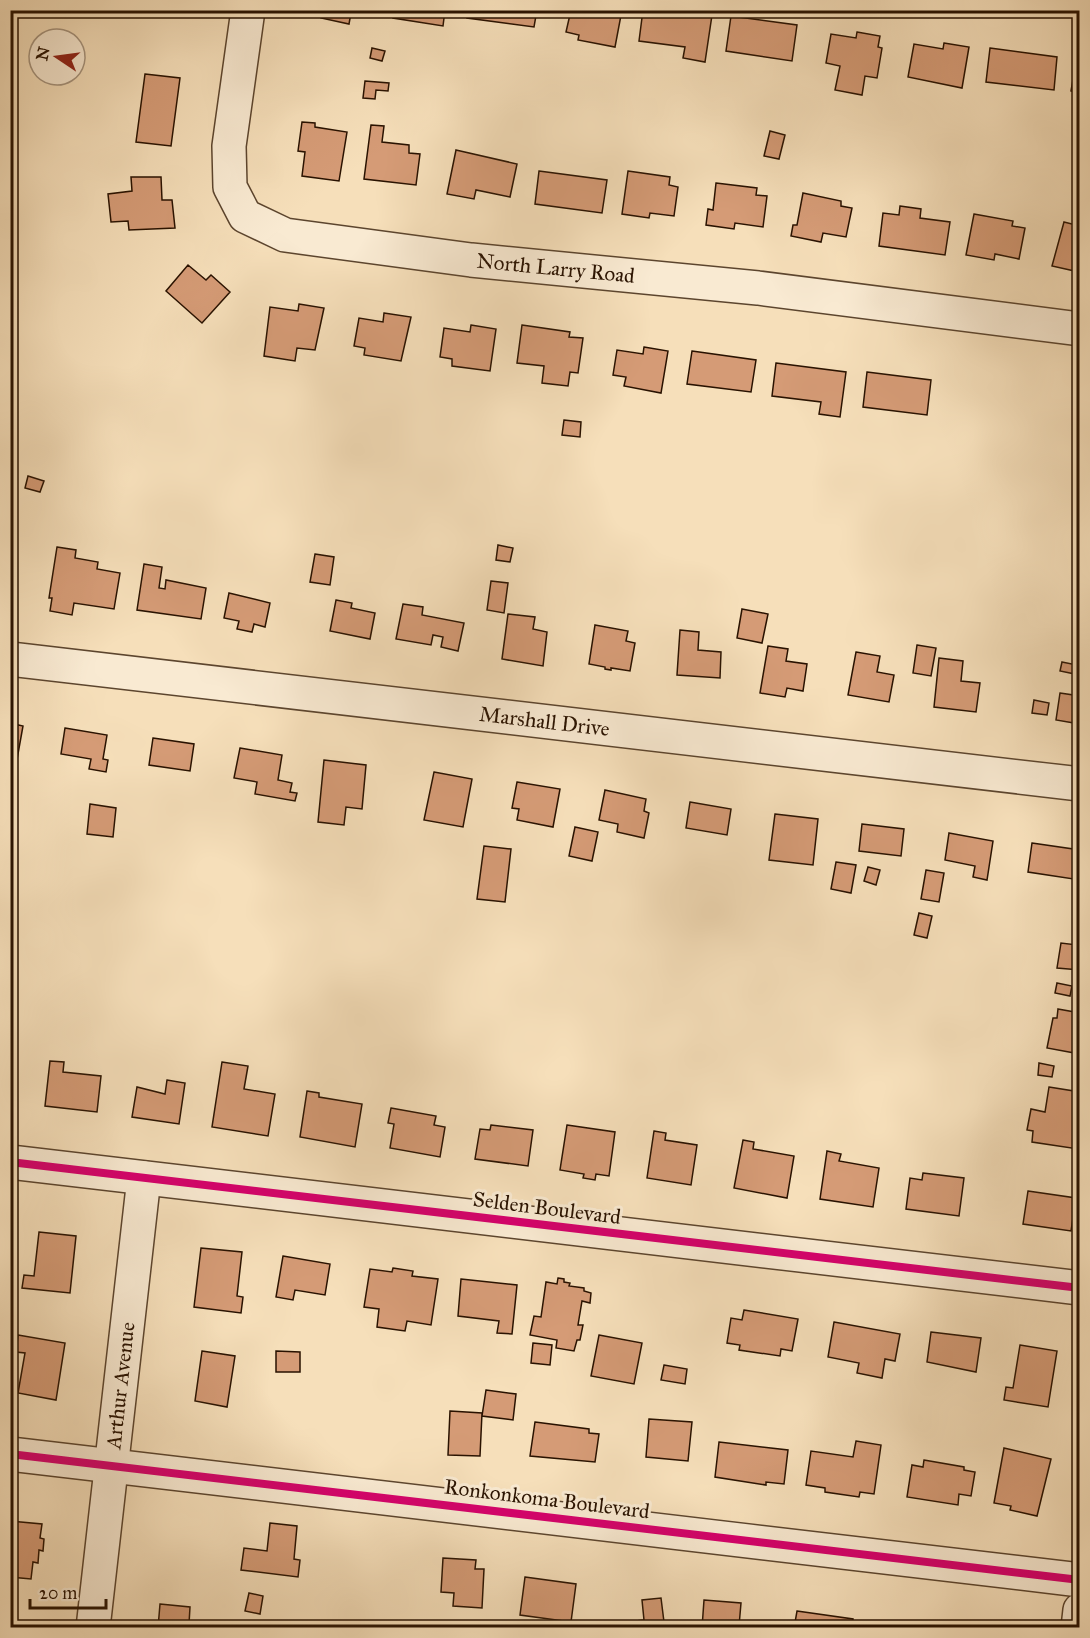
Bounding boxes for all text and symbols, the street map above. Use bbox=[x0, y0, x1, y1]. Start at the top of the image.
north arrow bbox=[27, 27, 87, 87]
text: N bbox=[32, 45, 54, 62]
street label: North Larry Road bbox=[475, 248, 636, 289]
street label: Marshall Drive bbox=[478, 701, 611, 742]
street label: Selden Boulevard bbox=[472, 1186, 623, 1230]
street label: Arthur Avenue bbox=[100, 1320, 141, 1451]
street label: Ronkonkoma Boulevard bbox=[443, 1473, 652, 1525]
scale bar bbox=[30, 1572, 106, 1610]
text: 20 m bbox=[39, 1582, 77, 1604]

